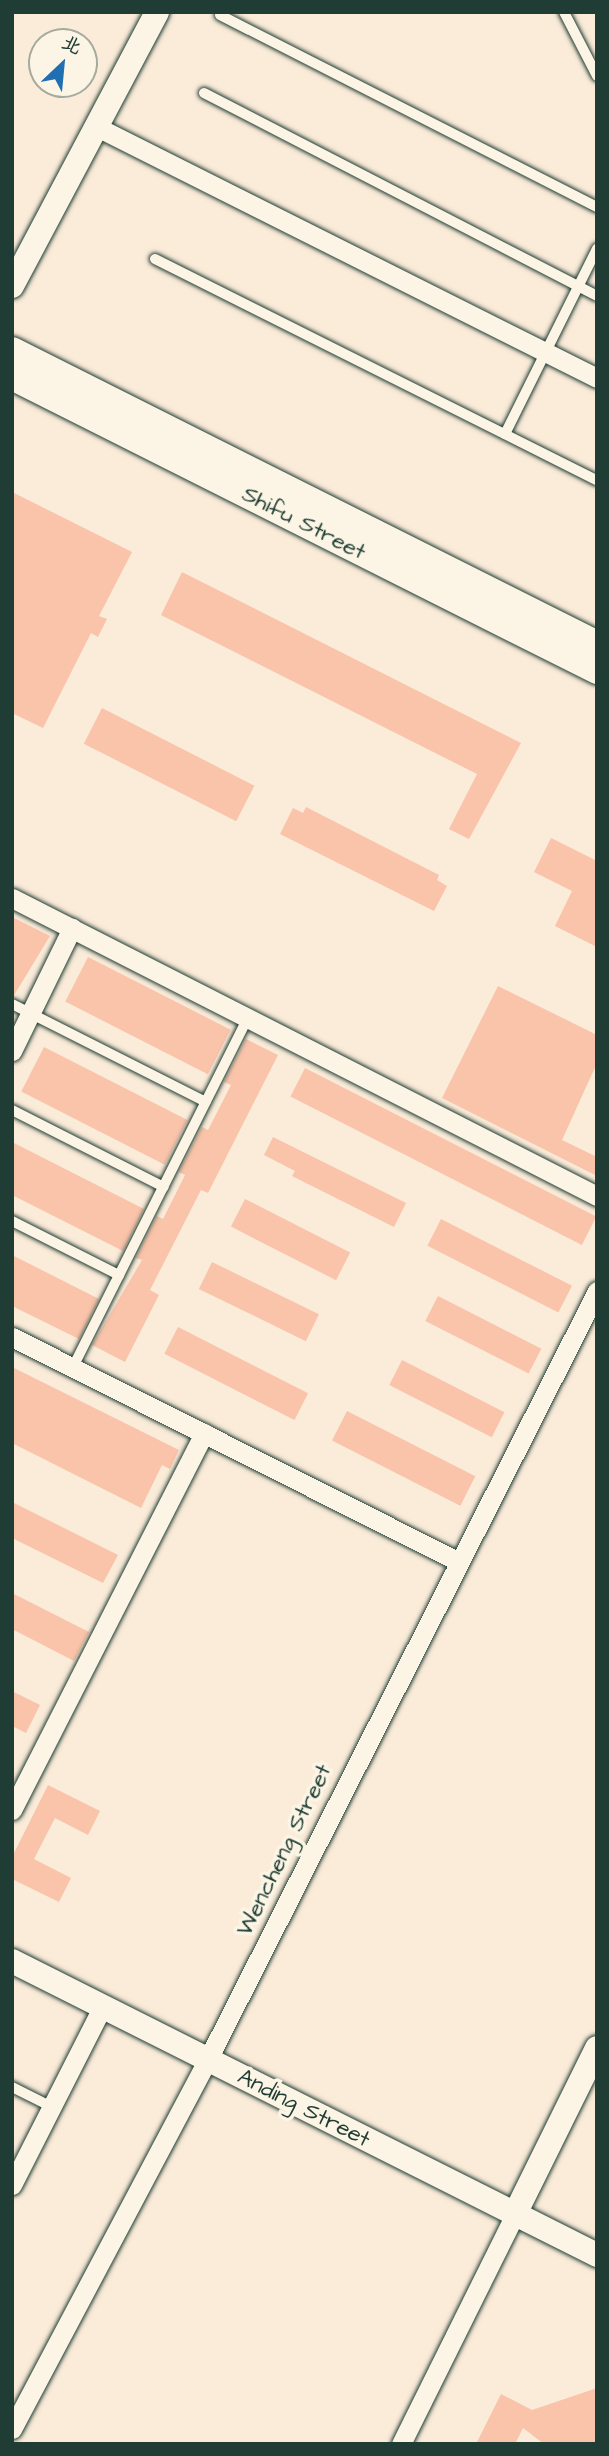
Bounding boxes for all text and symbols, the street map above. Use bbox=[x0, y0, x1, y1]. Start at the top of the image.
north arrow bbox=[28, 28, 98, 98]
text: 北 bbox=[57, 29, 86, 62]
street label: Shifu Street bbox=[238, 480, 370, 566]
street label: Wencheng Street bbox=[231, 1760, 337, 1940]
street label: Anding Street bbox=[233, 2063, 375, 2153]

